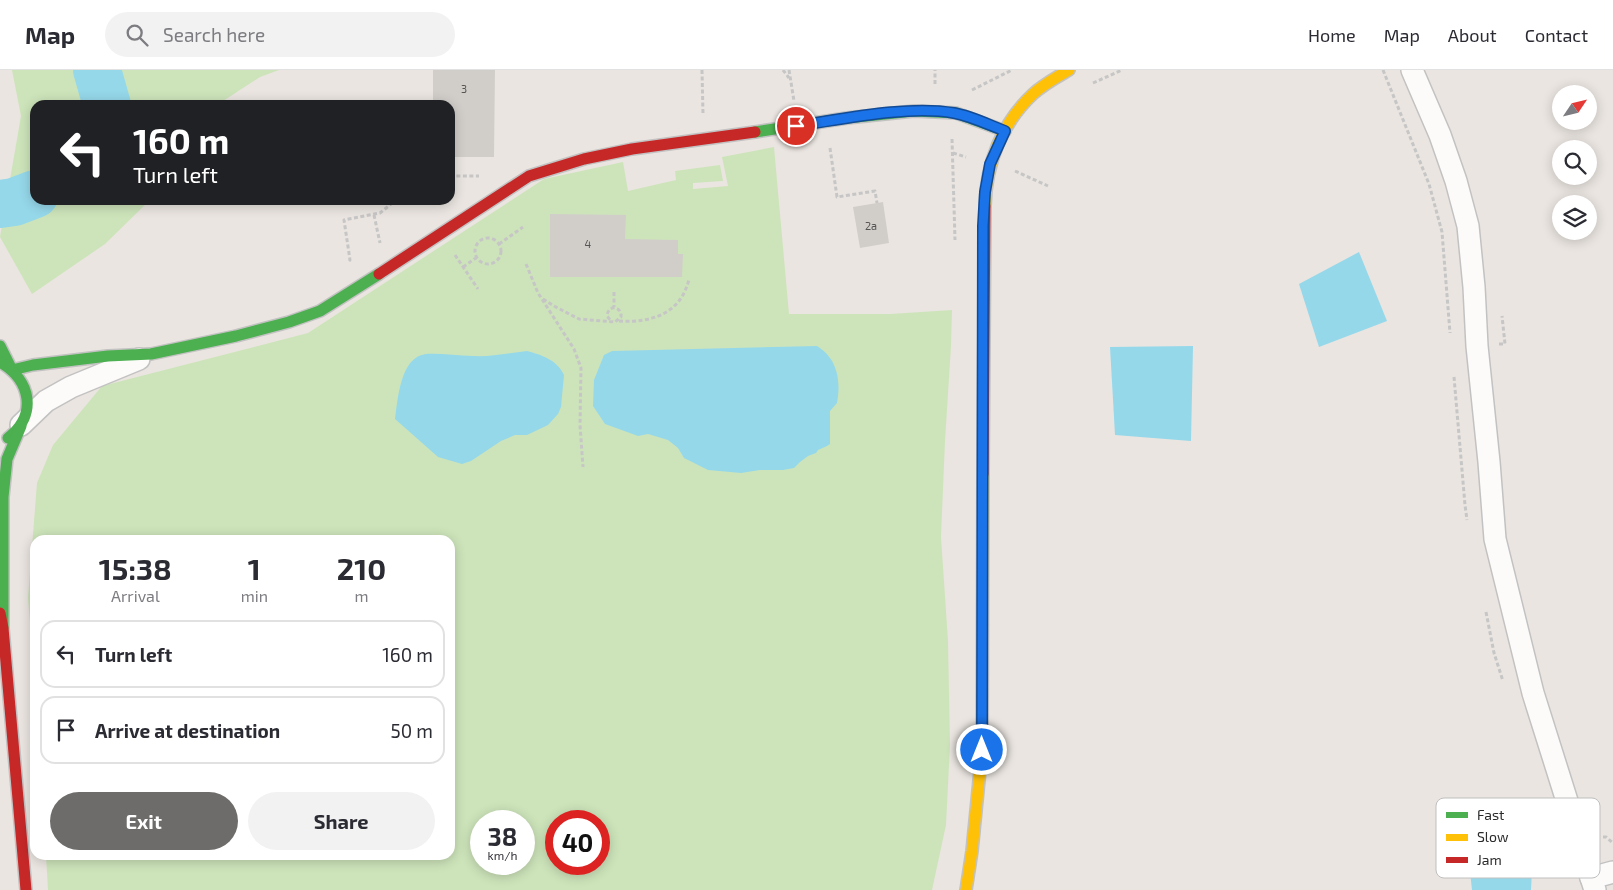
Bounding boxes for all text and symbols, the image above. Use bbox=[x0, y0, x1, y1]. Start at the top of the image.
search box bbox=[105, 12, 455, 57]
text: Map bbox=[25, 20, 75, 49]
icon: search bbox=[123, 21, 151, 49]
text: Search here bbox=[163, 23, 265, 46]
text: Home bbox=[1308, 24, 1356, 46]
text: Map bbox=[1384, 24, 1420, 46]
text: About bbox=[1448, 24, 1497, 46]
text: Contact bbox=[1525, 24, 1588, 46]
house number: 3 bbox=[461, 82, 467, 95]
north arrow bbox=[1552, 85, 1598, 130]
map controls bbox=[1552, 85, 1597, 240]
pin bbox=[775, 105, 817, 147]
icon: arrive bbox=[782, 112, 810, 140]
text: 160 m bbox=[133, 119, 229, 161]
icon: left bbox=[50, 120, 115, 185]
button: search bbox=[1552, 140, 1597, 185]
text: Turn left bbox=[133, 161, 218, 187]
button: layers bbox=[1552, 195, 1597, 240]
house number: 2a bbox=[865, 219, 877, 232]
house number: 4 bbox=[585, 237, 592, 250]
text: 15:38 bbox=[99, 550, 172, 586]
text: 1 bbox=[248, 550, 261, 586]
text: 210 bbox=[337, 550, 386, 586]
text: Arrival bbox=[111, 586, 160, 605]
text: min bbox=[241, 586, 268, 605]
text: m bbox=[354, 586, 368, 605]
icon: left bbox=[52, 640, 80, 668]
text: Turn left bbox=[95, 643, 172, 666]
text: 160 m bbox=[382, 643, 433, 666]
icon: arrive bbox=[52, 716, 80, 744]
text: Arrive at destination bbox=[95, 719, 280, 742]
text: 50 m bbox=[390, 719, 433, 742]
position arrow bbox=[955, 723, 1007, 775]
button: Exit bbox=[50, 792, 238, 850]
button: Share bbox=[248, 792, 435, 850]
legend bbox=[1436, 798, 1600, 878]
text: Fast bbox=[1477, 806, 1504, 823]
speed limit sign: 40 bbox=[545, 810, 610, 875]
text: 38 bbox=[488, 821, 517, 851]
text: Slow bbox=[1477, 828, 1509, 845]
text: km/h bbox=[488, 848, 517, 862]
text: Jam bbox=[1477, 851, 1502, 868]

